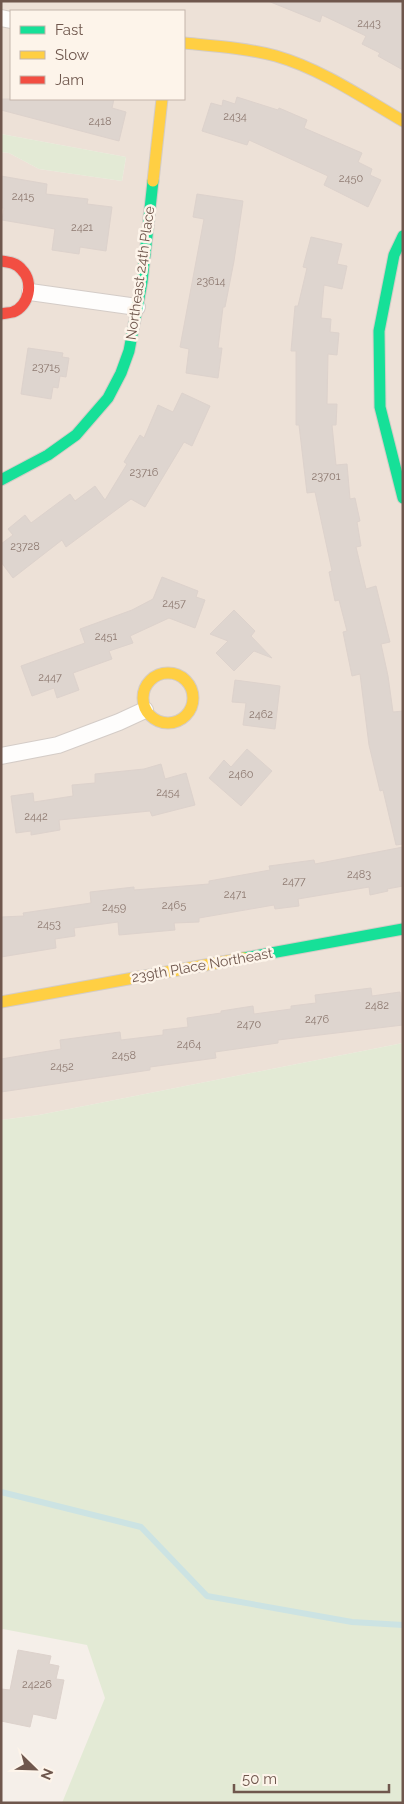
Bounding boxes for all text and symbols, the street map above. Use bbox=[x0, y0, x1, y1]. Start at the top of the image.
legend bbox=[10, 10, 185, 100]
house number: 2443 bbox=[357, 17, 381, 30]
text: Fast bbox=[55, 21, 83, 39]
text: Slow bbox=[55, 46, 89, 64]
text: Jam bbox=[55, 71, 84, 89]
house number: 2434 bbox=[223, 110, 247, 123]
house number: 2418 bbox=[89, 115, 111, 128]
house number: 2450 bbox=[339, 172, 363, 185]
house number: 2415 bbox=[12, 190, 34, 203]
street label: Northeast 24th Place bbox=[123, 205, 157, 341]
house number: 2421 bbox=[71, 221, 93, 234]
house number: 23614 bbox=[197, 275, 225, 288]
house number: 23715 bbox=[32, 361, 60, 374]
house number: 23716 bbox=[130, 466, 159, 479]
house number: 23701 bbox=[312, 470, 341, 483]
house number: 23728 bbox=[10, 540, 40, 553]
house number: 2457 bbox=[162, 597, 186, 610]
house number: 2451 bbox=[95, 630, 118, 643]
house number: 2447 bbox=[38, 671, 62, 684]
house number: 2462 bbox=[249, 708, 273, 721]
house number: 2460 bbox=[228, 768, 254, 781]
house number: 2454 bbox=[156, 786, 180, 799]
house number: 2442 bbox=[24, 810, 48, 823]
house number: 2483 bbox=[347, 868, 371, 881]
house number: 2477 bbox=[282, 875, 306, 888]
house number: 2471 bbox=[224, 888, 246, 901]
house number: 2465 bbox=[162, 899, 186, 912]
house number: 2459 bbox=[102, 901, 126, 914]
house number: 2453 bbox=[37, 918, 61, 931]
street label: 239th Place Northeast bbox=[130, 945, 274, 985]
house number: 2482 bbox=[365, 999, 389, 1012]
house number: 2476 bbox=[305, 1013, 329, 1026]
house number: 2470 bbox=[237, 1018, 261, 1031]
house number: 2464 bbox=[177, 1038, 201, 1051]
house number: 2458 bbox=[112, 1049, 136, 1062]
house number: 2452 bbox=[50, 1060, 74, 1073]
house number: 24226 bbox=[22, 1678, 52, 1691]
north arrow bbox=[10, 1744, 60, 1794]
scale bar bbox=[234, 1762, 389, 1794]
text: N bbox=[38, 1766, 56, 1782]
text: 50 m bbox=[242, 1770, 277, 1788]

